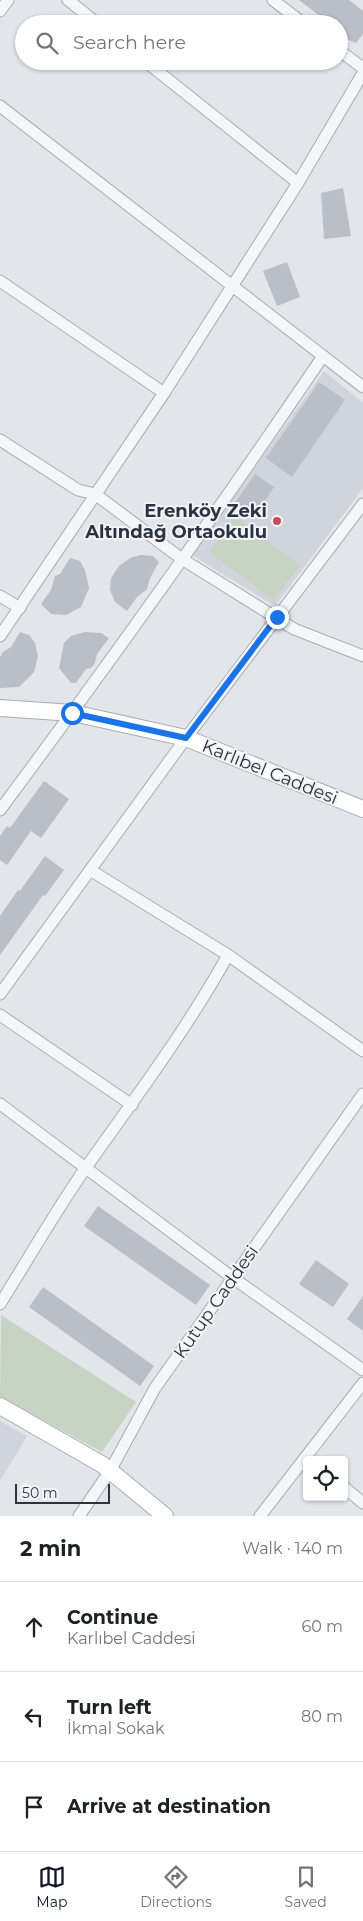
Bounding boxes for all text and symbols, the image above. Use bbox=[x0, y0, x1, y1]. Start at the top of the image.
search box bbox=[15, 15, 348, 70]
icon: search bbox=[33, 29, 61, 57]
text: Search here bbox=[73, 31, 186, 54]
place label: Erenköy Zeki Altındağ Ortaokulu bbox=[84, 500, 267, 543]
marker: Erenköy Zeki Altındağ Ortaokulu bbox=[271, 515, 283, 527]
route end bbox=[266, 606, 289, 629]
route start bbox=[61, 702, 84, 725]
street label: Karlıbel Caddesi bbox=[199, 735, 341, 809]
street label: Kutup Caddesi bbox=[169, 1241, 263, 1363]
map controls bbox=[303, 1456, 348, 1501]
button: locate bbox=[303, 1456, 348, 1501]
scale bar bbox=[15, 1481, 110, 1504]
text: 50 m bbox=[22, 1484, 58, 1502]
text: 2 min bbox=[20, 1536, 81, 1561]
text: Walk · 140 m bbox=[242, 1539, 343, 1558]
text: Continue bbox=[67, 1606, 158, 1629]
icon: ahead bbox=[20, 1613, 48, 1641]
text: 60 m bbox=[301, 1617, 343, 1636]
text: Karlıbel Caddesi bbox=[67, 1629, 196, 1648]
text: Turn left bbox=[67, 1696, 152, 1719]
icon: left bbox=[20, 1703, 48, 1731]
text: 80 m bbox=[301, 1707, 343, 1726]
text: İkmal Sokak bbox=[67, 1719, 164, 1738]
icon: arrive bbox=[20, 1793, 48, 1821]
text: Arrive at destination bbox=[67, 1795, 271, 1818]
tab: Map bbox=[36, 1863, 67, 1911]
tab: Directions bbox=[140, 1863, 212, 1911]
tab: Saved bbox=[285, 1863, 327, 1911]

